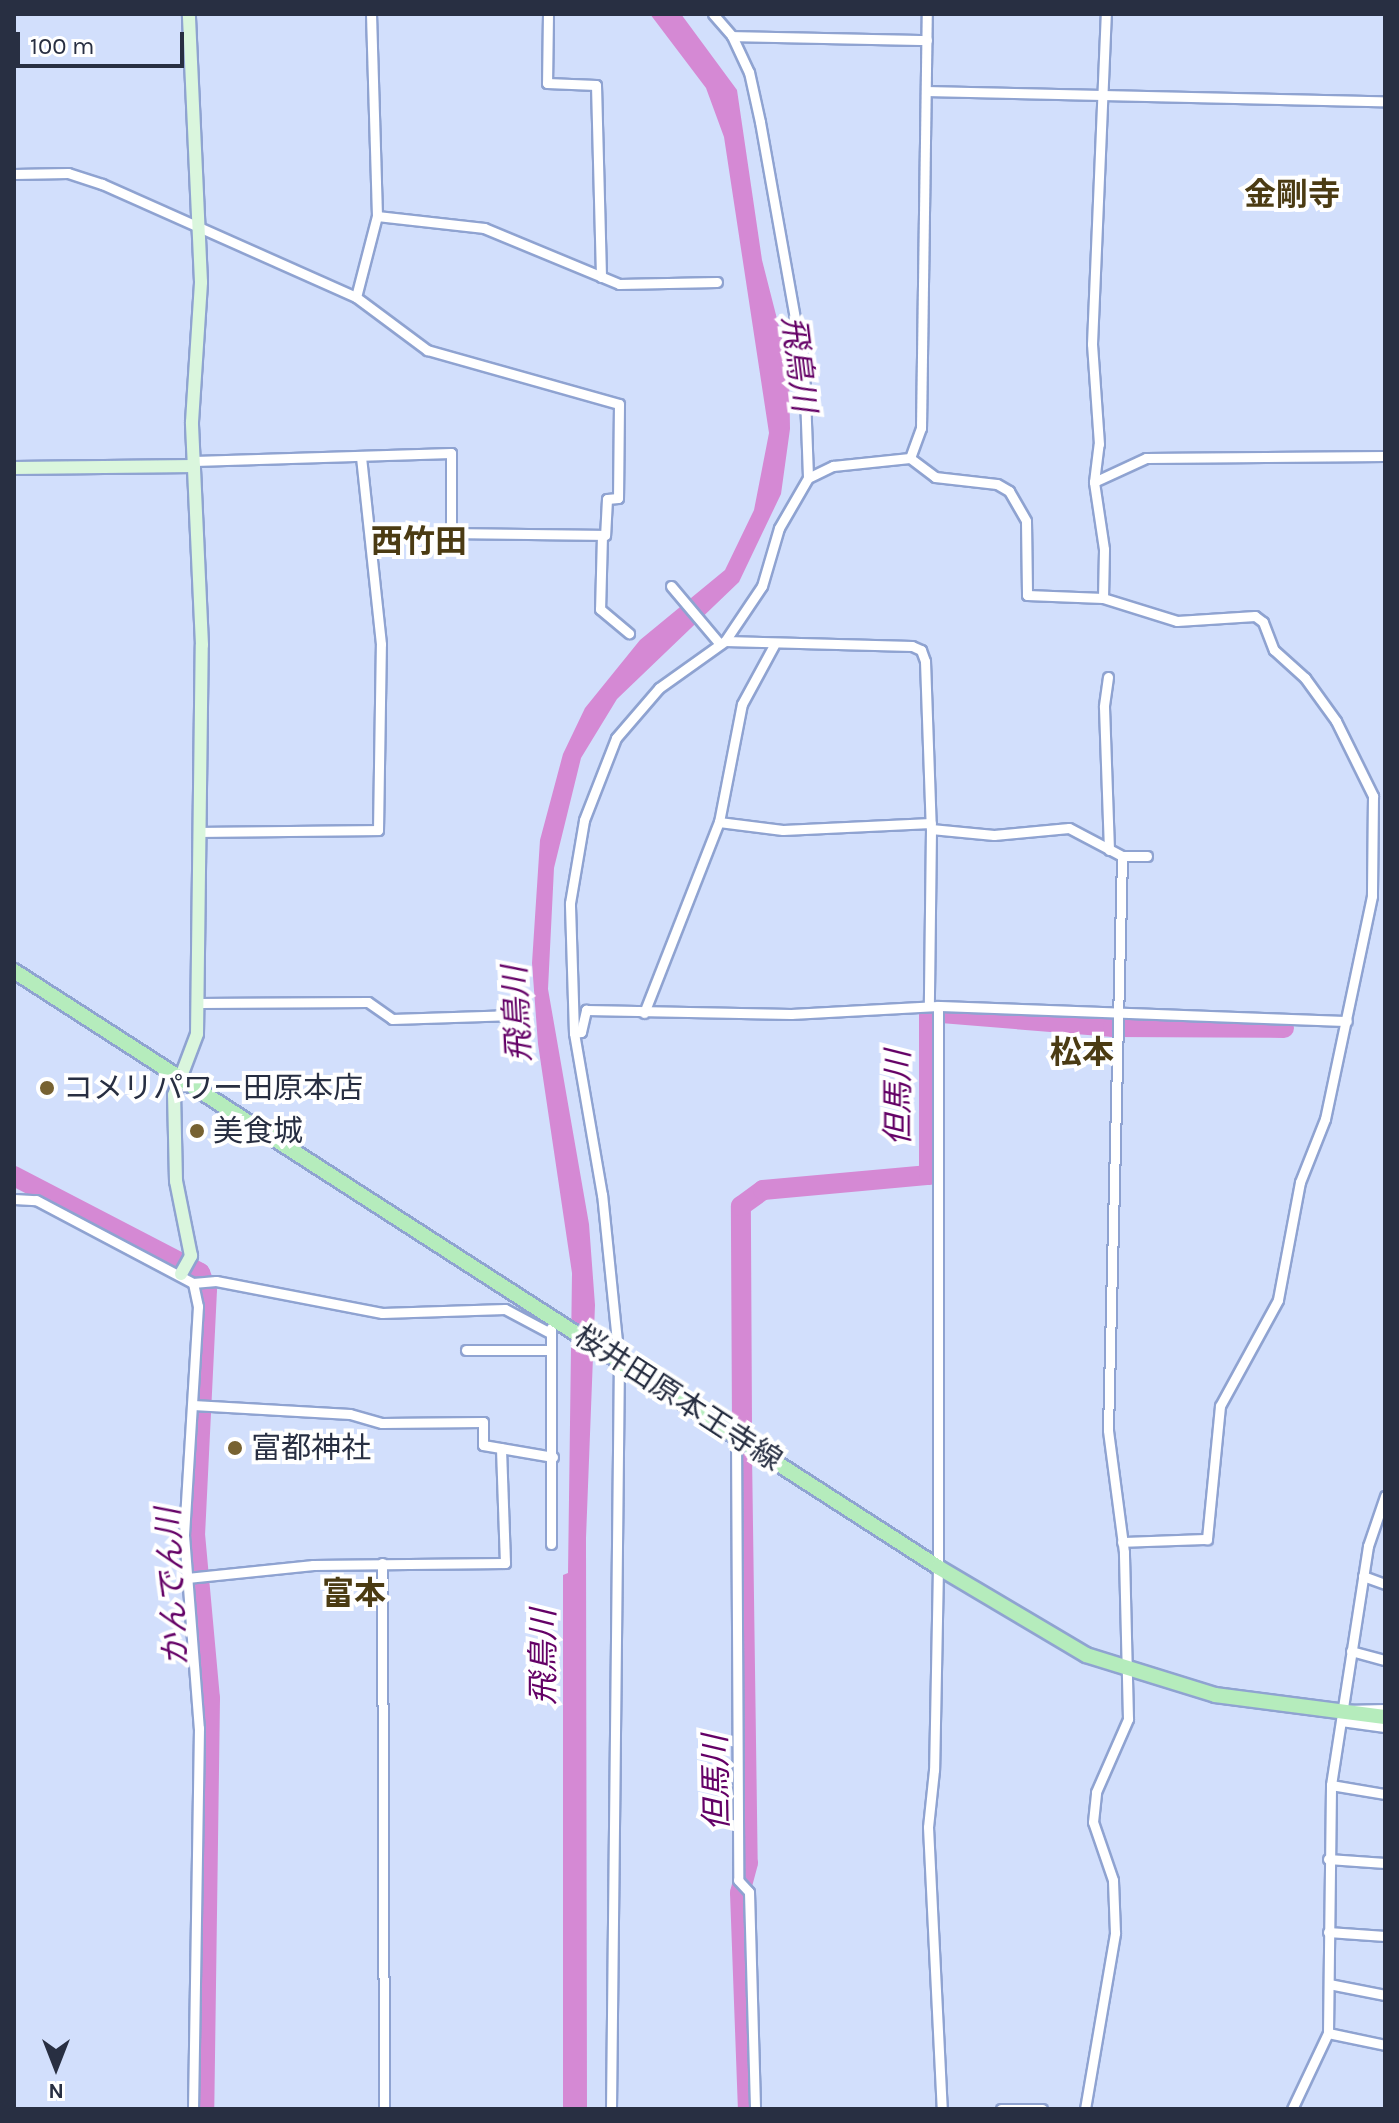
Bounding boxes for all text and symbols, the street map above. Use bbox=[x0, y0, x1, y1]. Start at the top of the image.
scale bar bbox=[20, 16, 188, 66]
text: 100 m bbox=[30, 32, 95, 60]
district label: 金剛寺 bbox=[1244, 176, 1340, 214]
water label: 飛鳥川 bbox=[773, 314, 823, 414]
district label: 西竹田 bbox=[371, 523, 467, 561]
water label: 飛鳥川 bbox=[496, 965, 540, 1063]
district label: 松本 bbox=[1050, 1034, 1114, 1072]
water label: 但馬川 bbox=[880, 1050, 918, 1146]
place label: コメリパワー田原本店 bbox=[63, 1070, 363, 1106]
marker: コメリパワー田原本店 bbox=[38, 1079, 56, 1097]
place label: 美食城 bbox=[213, 1113, 303, 1149]
marker: 美食城 bbox=[188, 1122, 206, 1140]
street label: 桜井田原本王寺線 bbox=[568, 1318, 788, 1478]
place label: 富都神社 bbox=[251, 1430, 371, 1466]
marker: 富都神社 bbox=[226, 1439, 244, 1457]
water label: かんでん川 bbox=[150, 1506, 196, 1668]
district label: 富本 bbox=[322, 1575, 386, 1613]
water label: 飛鳥川 bbox=[525, 1609, 563, 1705]
water label: 但馬川 bbox=[697, 1735, 737, 1831]
north arrow bbox=[16, 2027, 96, 2107]
text: N bbox=[48, 2078, 64, 2104]

